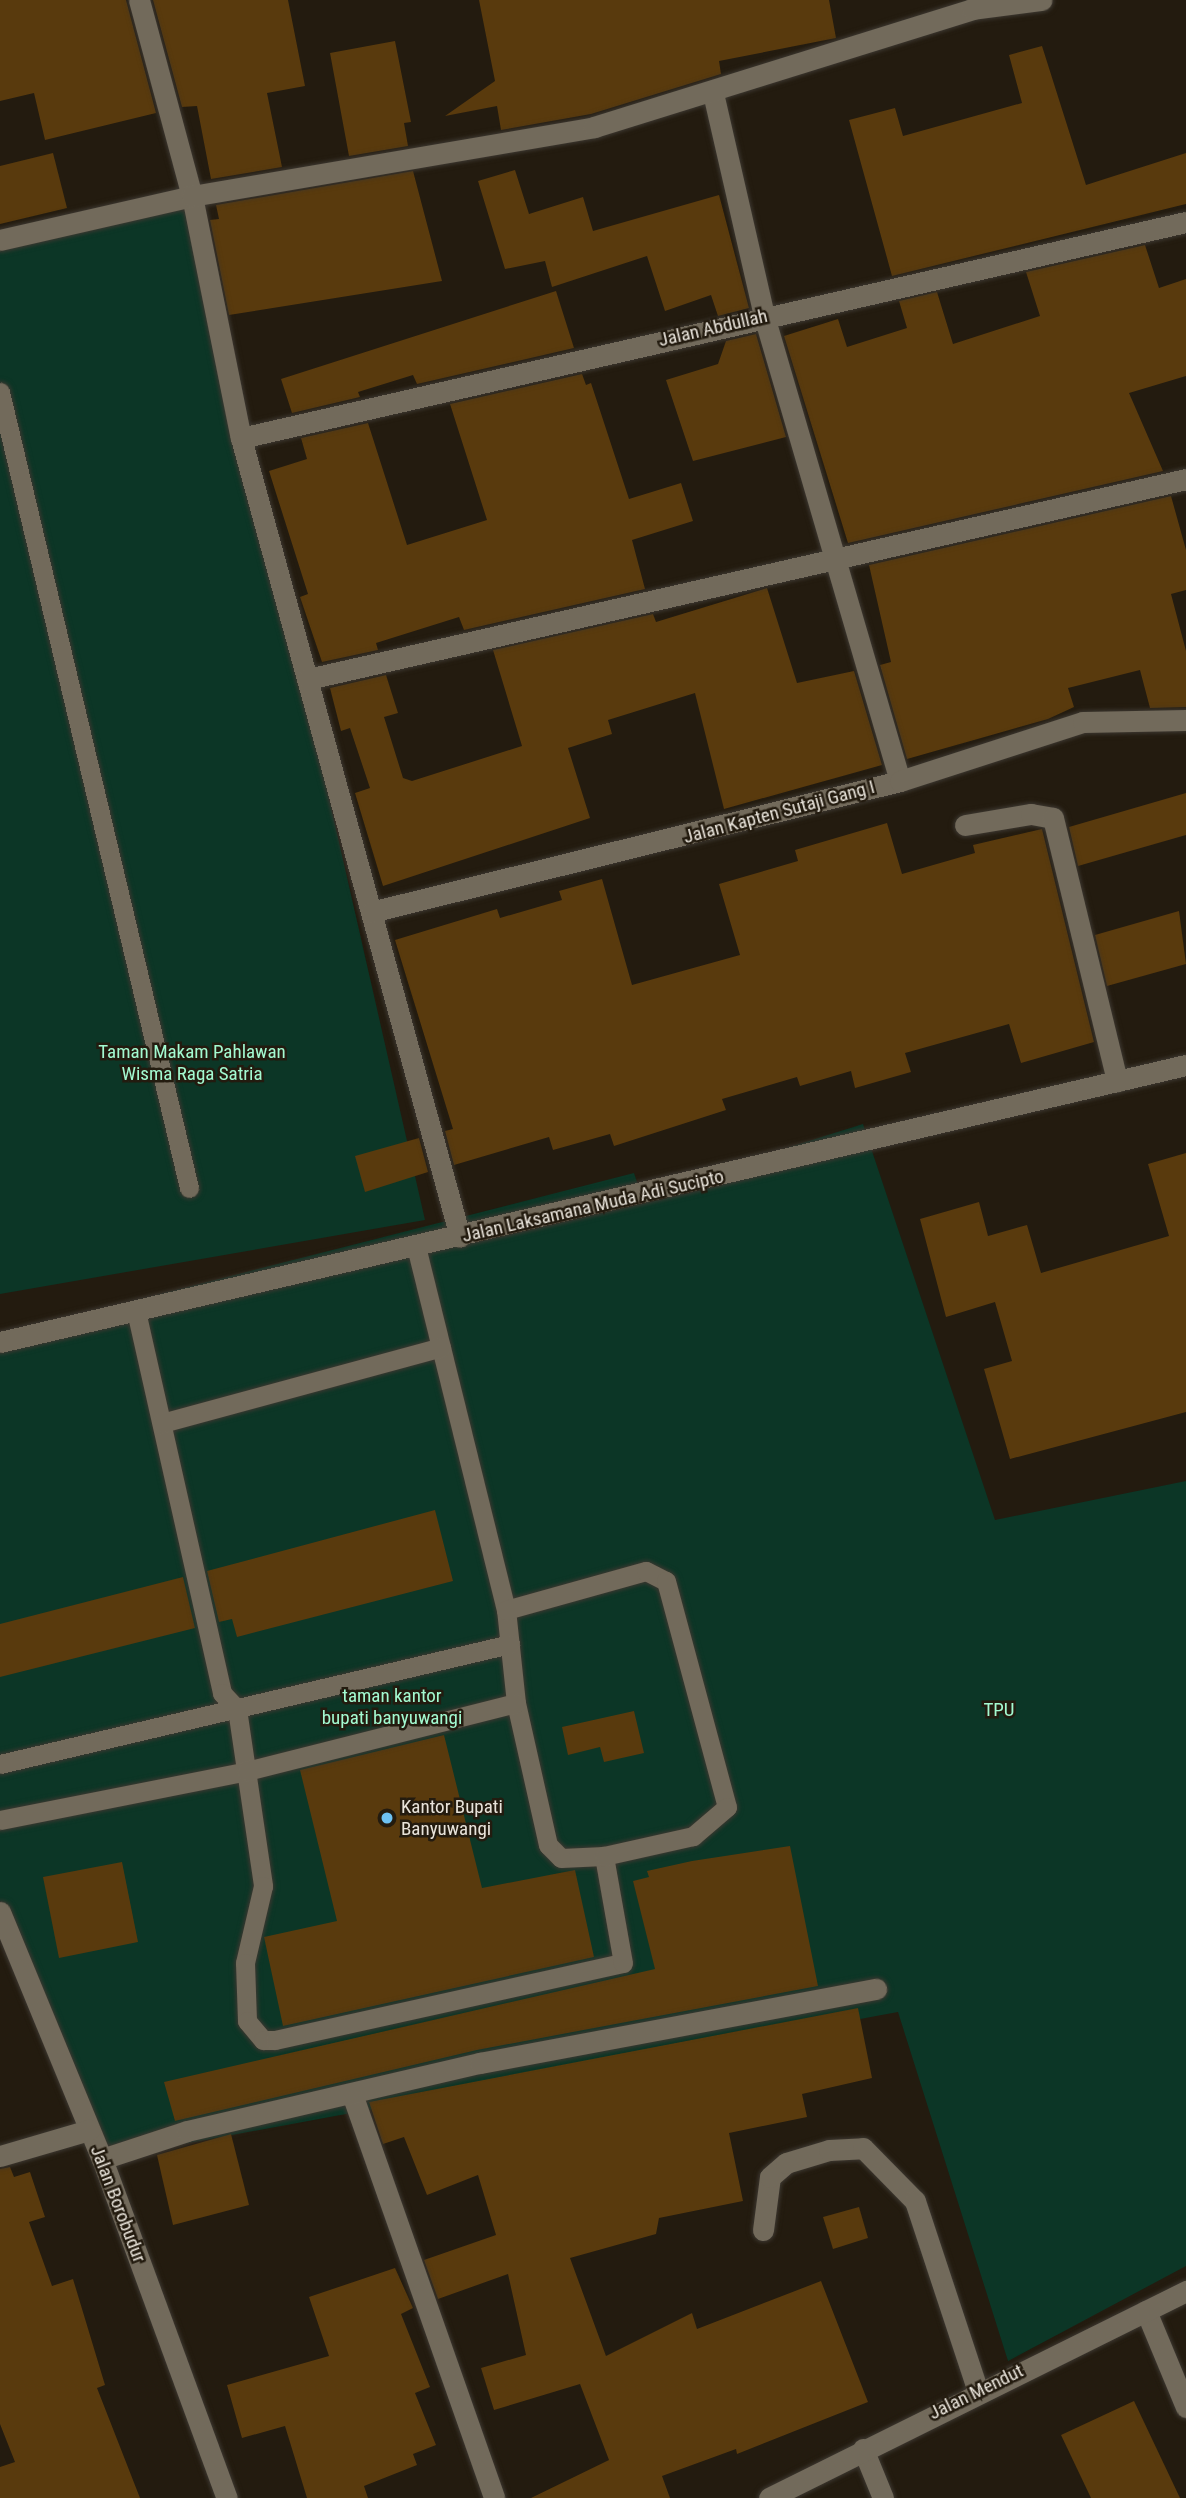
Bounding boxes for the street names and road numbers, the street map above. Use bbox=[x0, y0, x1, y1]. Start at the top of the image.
street label: Jalan Abdullah bbox=[656, 304, 770, 352]
street label: Jalan Kapten Sutaji Gang I bbox=[681, 775, 877, 849]
street label: Jalan Laksamana Muda Adi Sucipto bbox=[460, 1165, 726, 1247]
street label: Jalan Borobudur bbox=[85, 2142, 151, 2266]
street label: Jalan Mendut bbox=[925, 2359, 1027, 2425]

